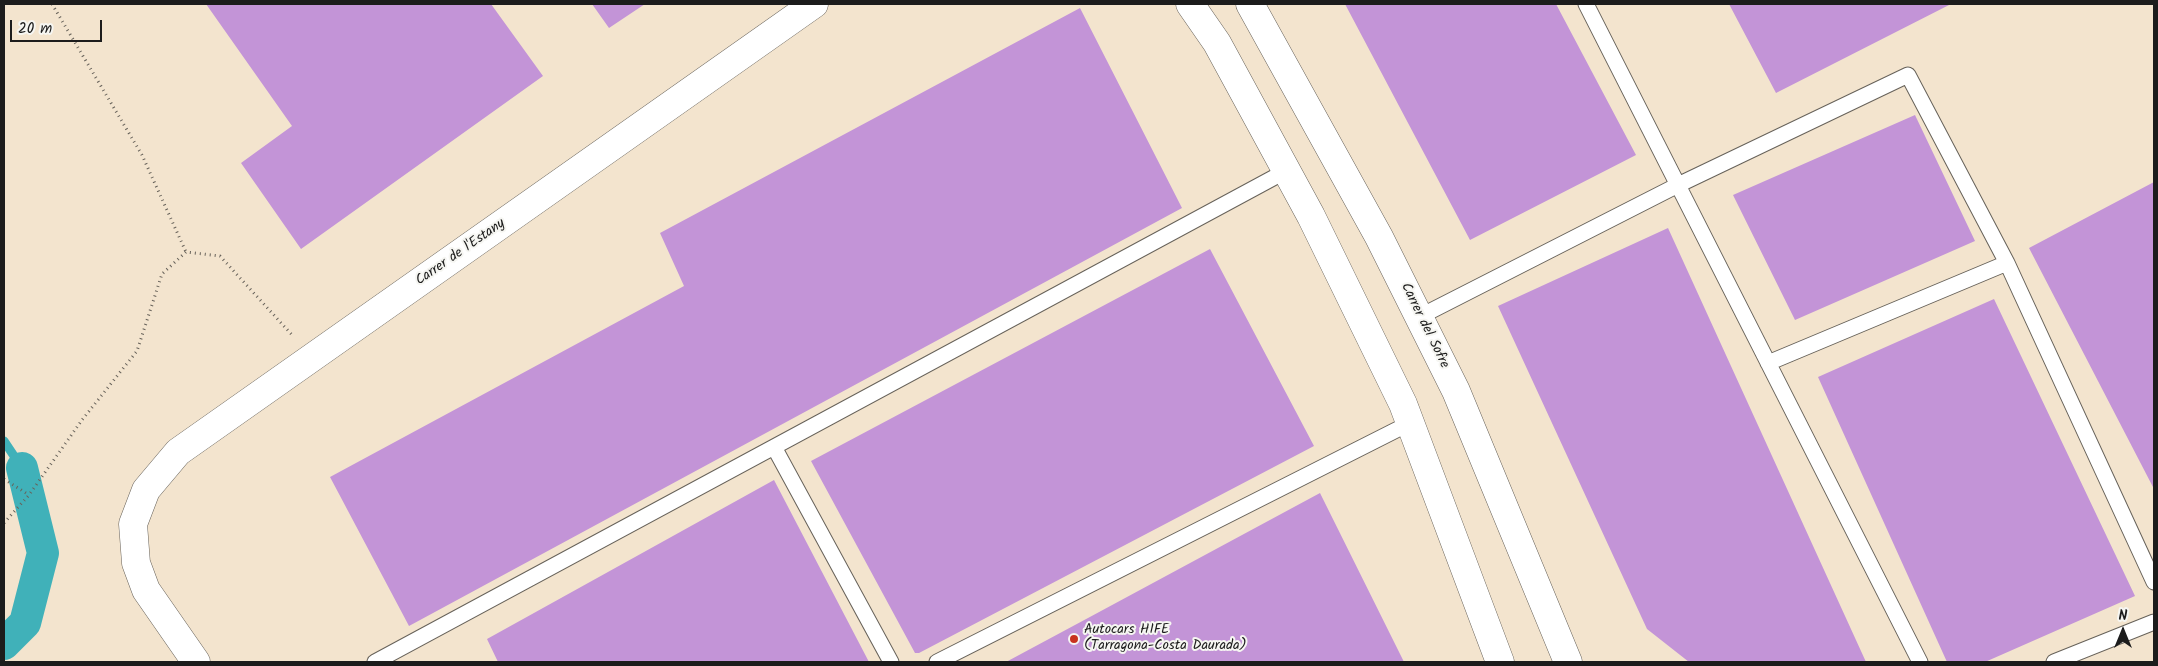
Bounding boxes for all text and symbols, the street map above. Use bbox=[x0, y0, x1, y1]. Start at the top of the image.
scale bar bbox=[12, 10, 105, 42]
text: 20 m bbox=[18, 17, 52, 41]
street label: Carrer de l'Estany bbox=[413, 216, 509, 290]
street label: Carrer del Sofre bbox=[1396, 280, 1452, 372]
text: N bbox=[2119, 605, 2127, 627]
north arrow bbox=[2098, 606, 2148, 656]
place label: Autocars HIFE (Tarragona-Costa Daurada) bbox=[1084, 623, 1247, 656]
marker: Autocars HIFE (Tarragona-Costa Daurada) bbox=[1068, 633, 1080, 645]

